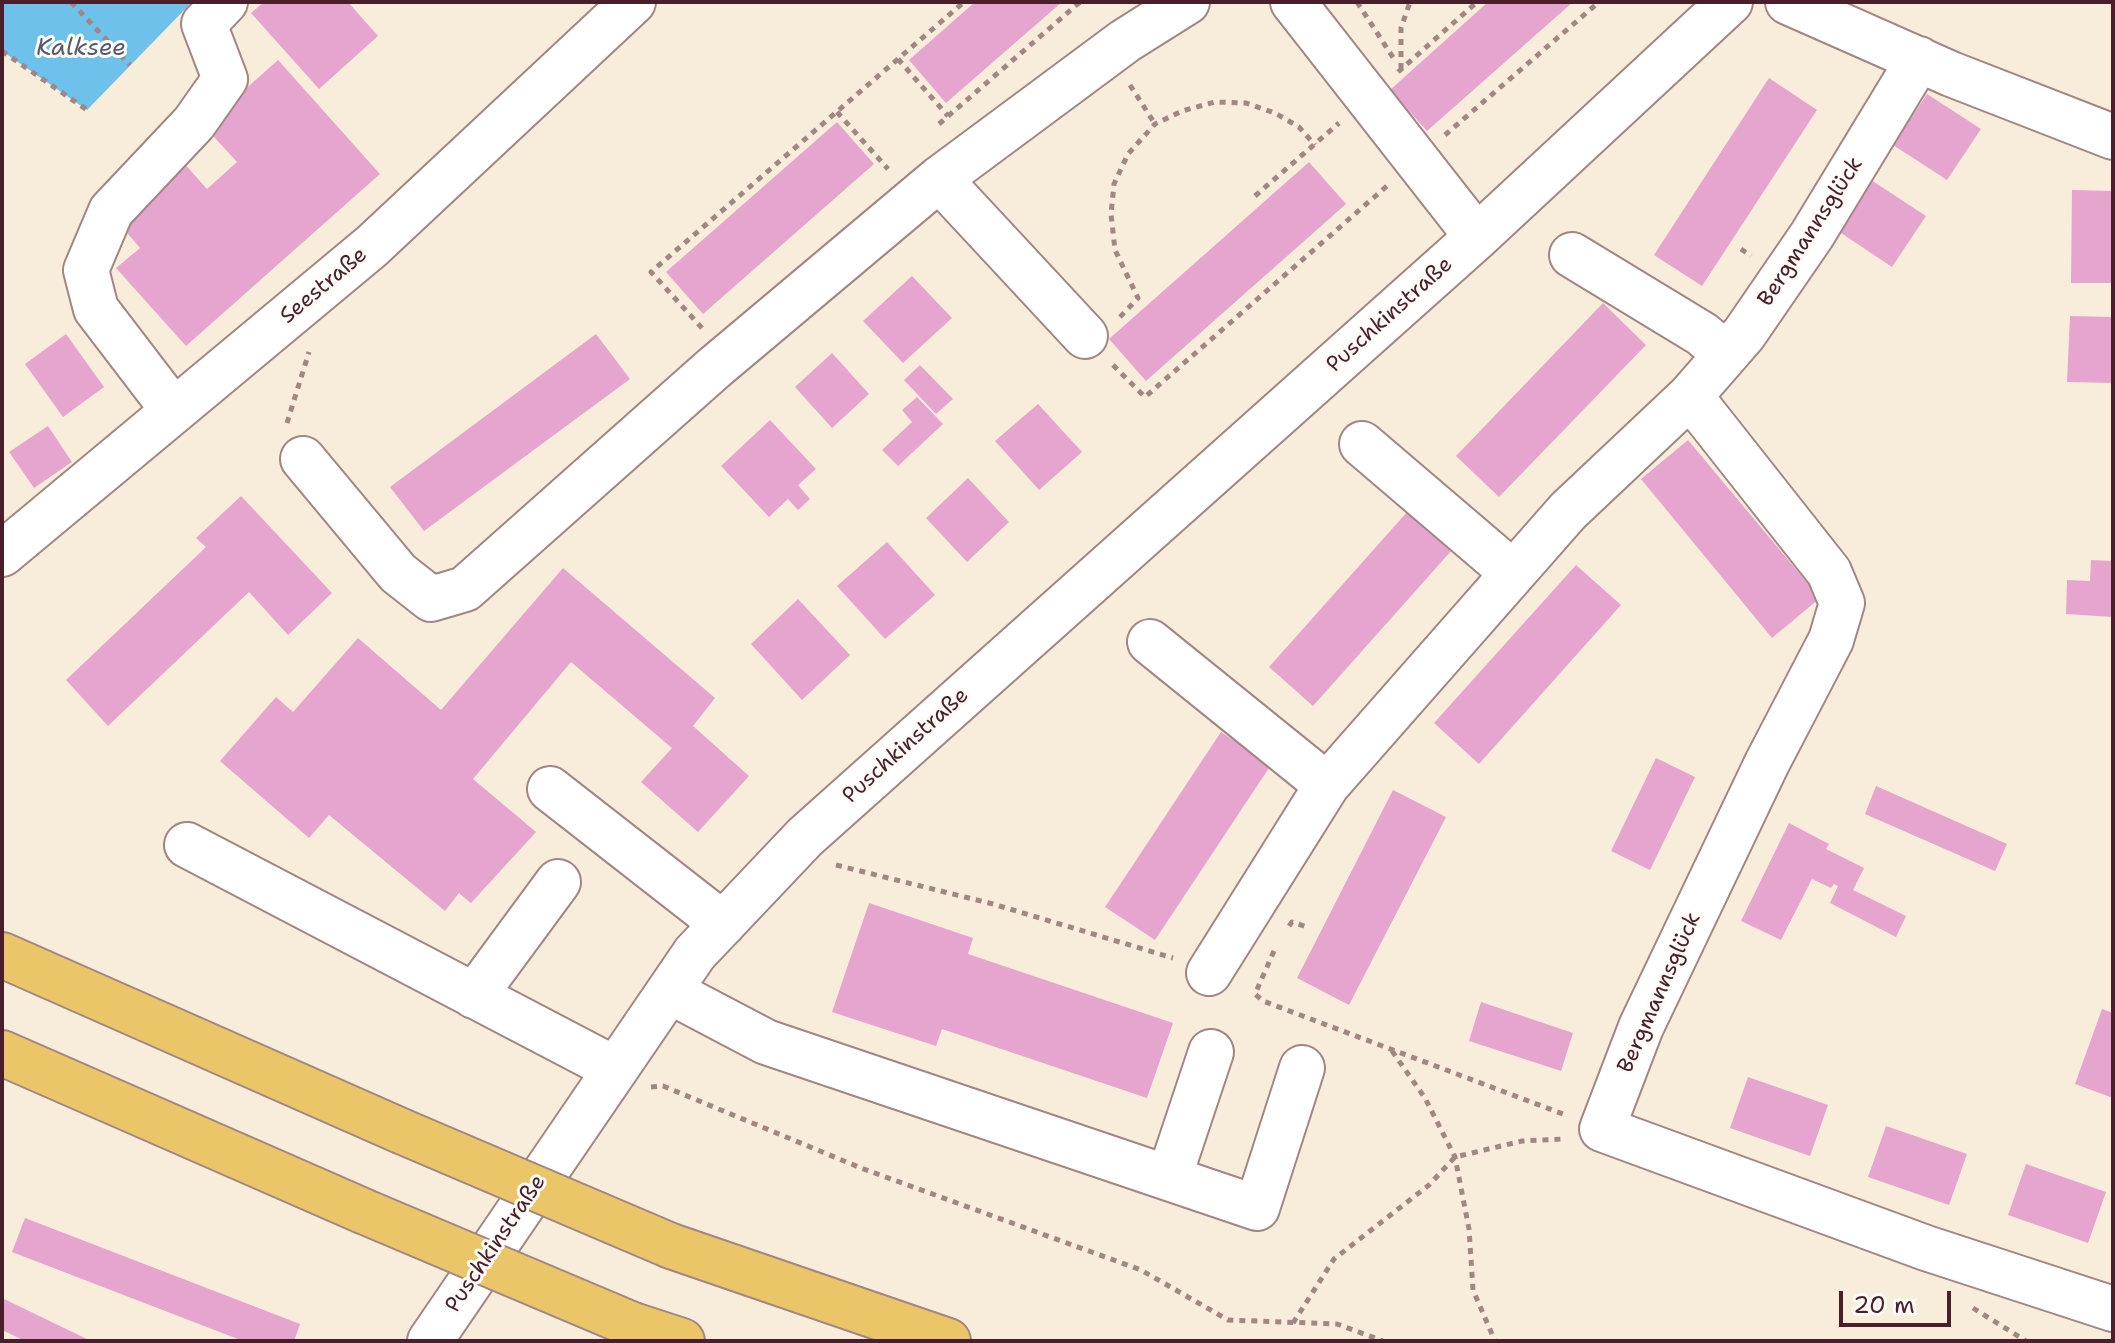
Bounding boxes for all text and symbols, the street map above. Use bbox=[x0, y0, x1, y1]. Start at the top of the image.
water label: Kalksee bbox=[36, 35, 126, 63]
street label: Bergmannsglück bbox=[1753, 152, 1869, 312]
street label: Seestraße bbox=[275, 242, 373, 330]
street label: Puschkinstraße bbox=[1322, 252, 1458, 378]
street label: Puschkinstraße bbox=[838, 683, 974, 809]
street label: Bergmannsglück bbox=[1613, 909, 1707, 1077]
street label: Puschkinstraße bbox=[440, 1170, 552, 1318]
scale bar bbox=[1843, 1275, 1955, 1325]
text: 20 m bbox=[1853, 1289, 1915, 1321]

